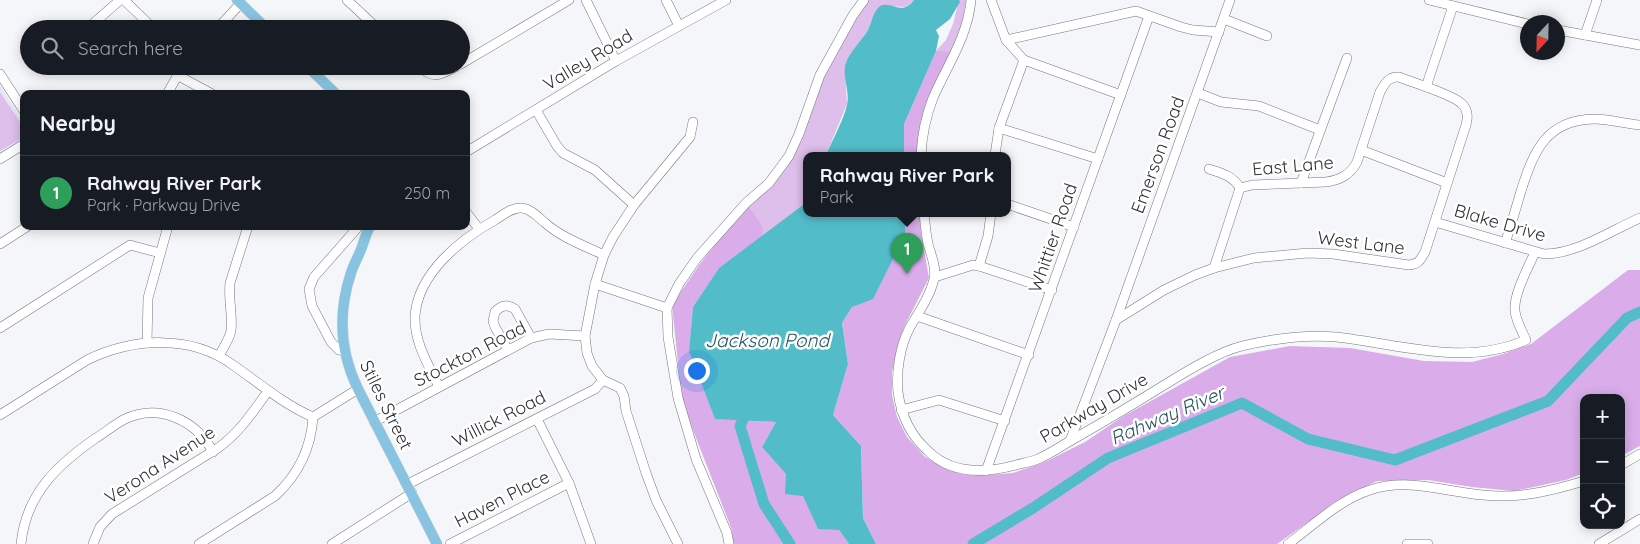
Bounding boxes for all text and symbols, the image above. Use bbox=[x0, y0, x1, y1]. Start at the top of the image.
north arrow bbox=[1520, 15, 1565, 60]
search box bbox=[20, 20, 470, 75]
street label: Valley Road bbox=[539, 24, 637, 95]
icon: search bbox=[38, 34, 66, 62]
text: Search here bbox=[78, 36, 183, 60]
street label: Emerson Road bbox=[1126, 93, 1189, 217]
text: Nearby bbox=[40, 110, 116, 136]
street label: East Lane bbox=[1251, 150, 1335, 181]
popup bbox=[803, 152, 1011, 217]
text: Rahway River Park bbox=[820, 163, 994, 187]
text: Rahway River Park bbox=[87, 171, 262, 195]
street label: Whittier Road bbox=[1023, 180, 1082, 296]
text: 1 bbox=[53, 183, 59, 203]
text: 250 m bbox=[404, 183, 450, 203]
text: Park bbox=[820, 187, 854, 207]
text: Park · Parkway Drive bbox=[87, 195, 240, 215]
street label: Blake Drive bbox=[1452, 198, 1549, 247]
street label: West Lane bbox=[1316, 226, 1406, 259]
pin: 1 bbox=[891, 233, 923, 274]
street label: Stockton Road bbox=[410, 315, 530, 392]
water label: Jackson Pond bbox=[705, 328, 831, 352]
street label: Stiles Street bbox=[355, 356, 418, 453]
your location bbox=[684, 358, 710, 384]
street label: Parkway Drive bbox=[1036, 367, 1152, 448]
water label: Rahway River bbox=[1106, 379, 1230, 450]
street label: Willick Road bbox=[448, 385, 549, 452]
map controls bbox=[1580, 394, 1625, 529]
button: + bbox=[1580, 394, 1625, 439]
street label: Verona Avenue bbox=[100, 420, 219, 509]
button: − bbox=[1580, 439, 1625, 484]
street label: Haven Place bbox=[450, 465, 553, 532]
button: locate bbox=[1580, 484, 1625, 529]

